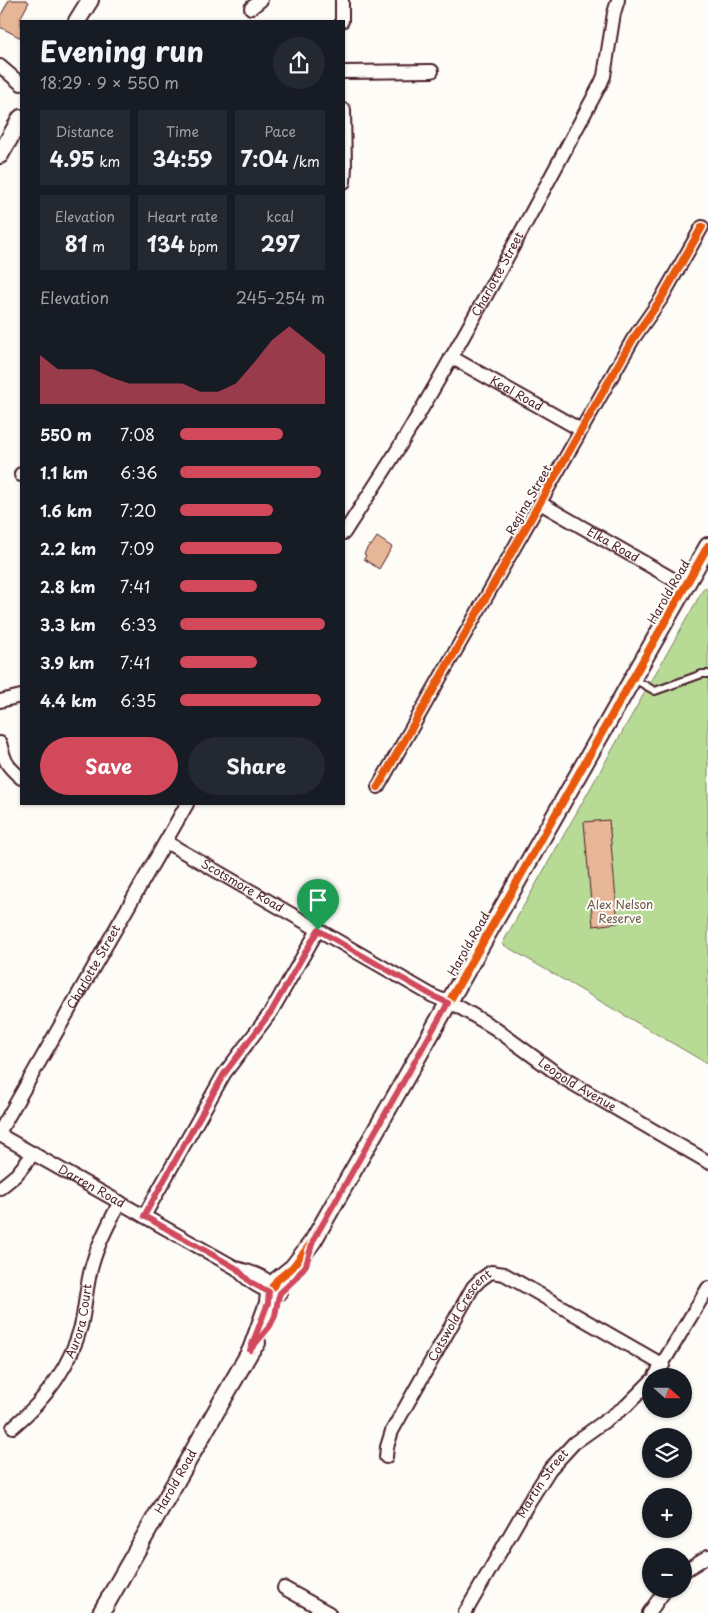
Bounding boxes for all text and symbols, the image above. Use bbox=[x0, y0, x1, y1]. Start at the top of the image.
text: Evening run bbox=[40, 29, 204, 72]
button: share bbox=[273, 37, 325, 89]
text: 18:29 · 9 × 550 m bbox=[40, 70, 179, 94]
text: Distance bbox=[55, 121, 114, 142]
text: Time bbox=[166, 121, 199, 142]
text: Pace bbox=[264, 121, 296, 142]
text: 4.95 bbox=[49, 142, 95, 174]
text: 34:59 bbox=[152, 142, 213, 174]
text: 7:04 bbox=[241, 142, 288, 174]
text: km bbox=[95, 151, 120, 172]
text: /km bbox=[288, 151, 320, 172]
text: Elevation bbox=[55, 206, 115, 227]
text: Heart rate bbox=[147, 206, 218, 227]
text: kcal bbox=[266, 206, 294, 227]
text: 81 bbox=[65, 227, 88, 259]
text: 134 bbox=[147, 227, 185, 259]
text: 297 bbox=[261, 227, 300, 259]
street label: Charlotte Street bbox=[466, 228, 528, 320]
text: m bbox=[88, 236, 105, 257]
text: bpm bbox=[185, 236, 218, 257]
text: Elevation bbox=[40, 285, 109, 309]
text: 245–254 m bbox=[236, 285, 325, 309]
street label: Keal Road bbox=[487, 371, 547, 415]
text: 550 m bbox=[40, 422, 92, 446]
text: 7:08 bbox=[120, 422, 155, 446]
text: 1.1 km bbox=[40, 460, 88, 484]
text: 6:36 bbox=[120, 460, 158, 484]
street label: Regina Street bbox=[501, 461, 556, 538]
text: 1.6 km bbox=[40, 498, 92, 522]
text: 7:20 bbox=[120, 498, 156, 522]
street label: Elka Road bbox=[584, 522, 643, 566]
text: 2.2 km bbox=[40, 536, 96, 560]
text: 7:09 bbox=[120, 536, 154, 560]
street label: Harold Road bbox=[642, 556, 694, 627]
text: 2.8 km bbox=[40, 574, 95, 598]
text: 7:41 bbox=[120, 574, 150, 598]
text: 3.3 km bbox=[40, 612, 96, 636]
text: 6:33 bbox=[120, 612, 157, 636]
text: 3.9 km bbox=[40, 650, 95, 674]
text: 7:41 bbox=[120, 650, 150, 674]
text: 4.4 km bbox=[40, 688, 97, 712]
text: 6:35 bbox=[120, 688, 156, 712]
button: Save bbox=[40, 737, 178, 795]
button: Share bbox=[188, 737, 325, 795]
street label: Scotsmore Road bbox=[198, 854, 287, 916]
pin bbox=[297, 879, 339, 930]
icon: arrive bbox=[304, 886, 332, 914]
park label: Alex Nelson Reserve bbox=[587, 895, 653, 927]
street label: Harold Road bbox=[442, 908, 494, 979]
street label: Charlotte Street bbox=[62, 921, 124, 1012]
street label: Leopold Avenue bbox=[535, 1053, 620, 1115]
street label: Darren Road bbox=[55, 1160, 129, 1212]
street label: Cotswold Crescent bbox=[423, 1265, 495, 1364]
street label: Aurora Court bbox=[60, 1282, 96, 1361]
north arrow bbox=[642, 1368, 692, 1418]
map controls bbox=[642, 1368, 692, 1598]
button: layers bbox=[642, 1428, 692, 1478]
street label: Martin Street bbox=[512, 1445, 572, 1521]
street label: Harold Road bbox=[149, 1446, 200, 1517]
button: + bbox=[642, 1488, 692, 1538]
button: − bbox=[642, 1548, 692, 1598]

